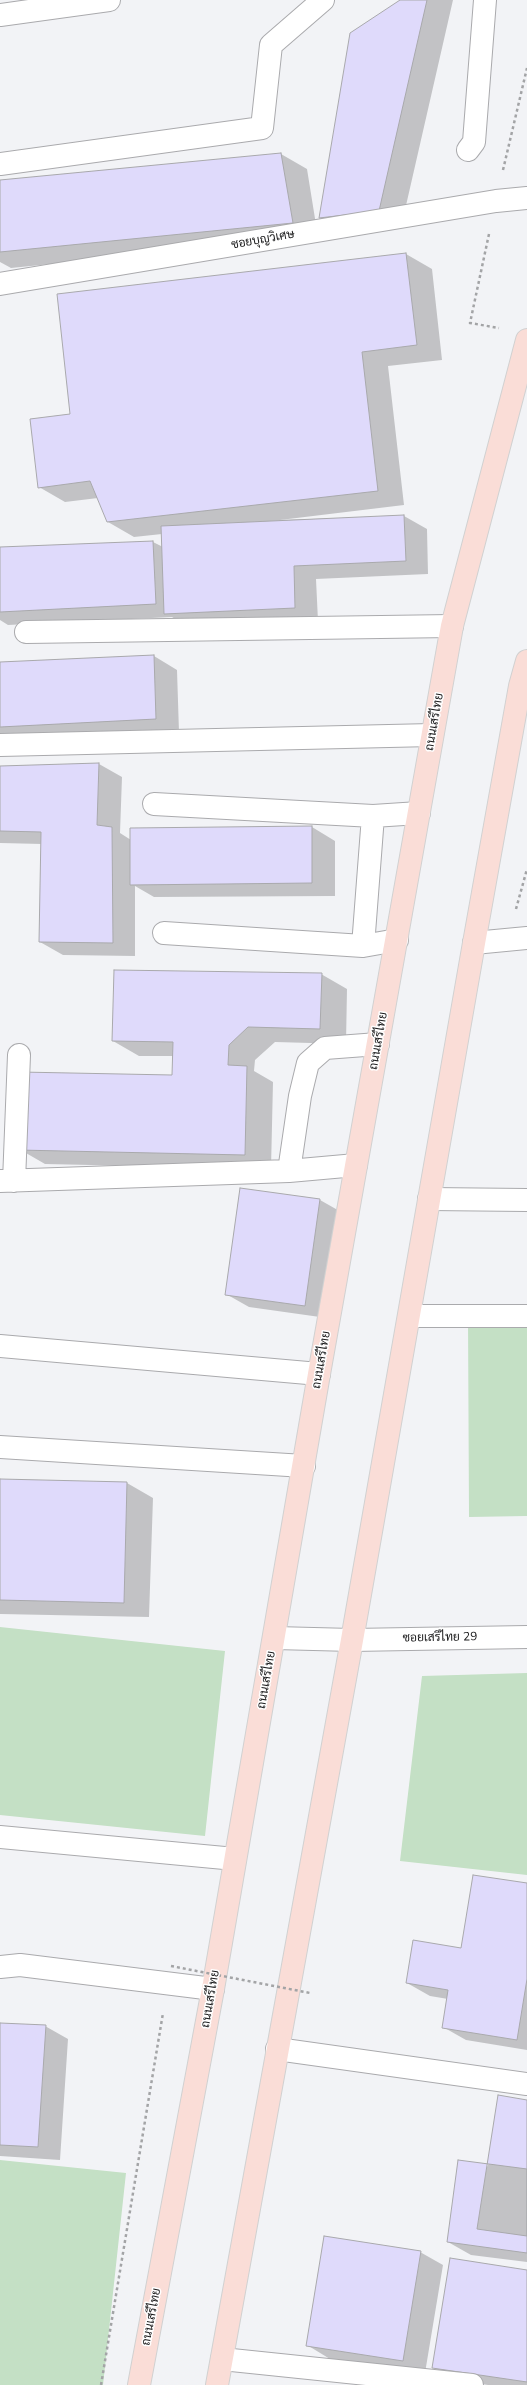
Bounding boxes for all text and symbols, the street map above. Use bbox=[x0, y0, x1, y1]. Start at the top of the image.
street label: ซอยบุญวิเศษ bbox=[230, 227, 296, 253]
street label: ถนนเสรีไทย bbox=[423, 692, 447, 752]
street label: ถนนเสรีไทย bbox=[367, 1011, 391, 1071]
street label: ถนนเสรีไทย bbox=[310, 1330, 334, 1390]
street label: ซอยเสรีไทย 29 bbox=[403, 1630, 477, 1646]
street label: ถนนเสรีไทย bbox=[255, 1650, 279, 1710]
street label: ถนนเสรีไทย bbox=[199, 1969, 223, 2029]
street label: ถนนเสรีไทย bbox=[139, 2287, 165, 2347]

